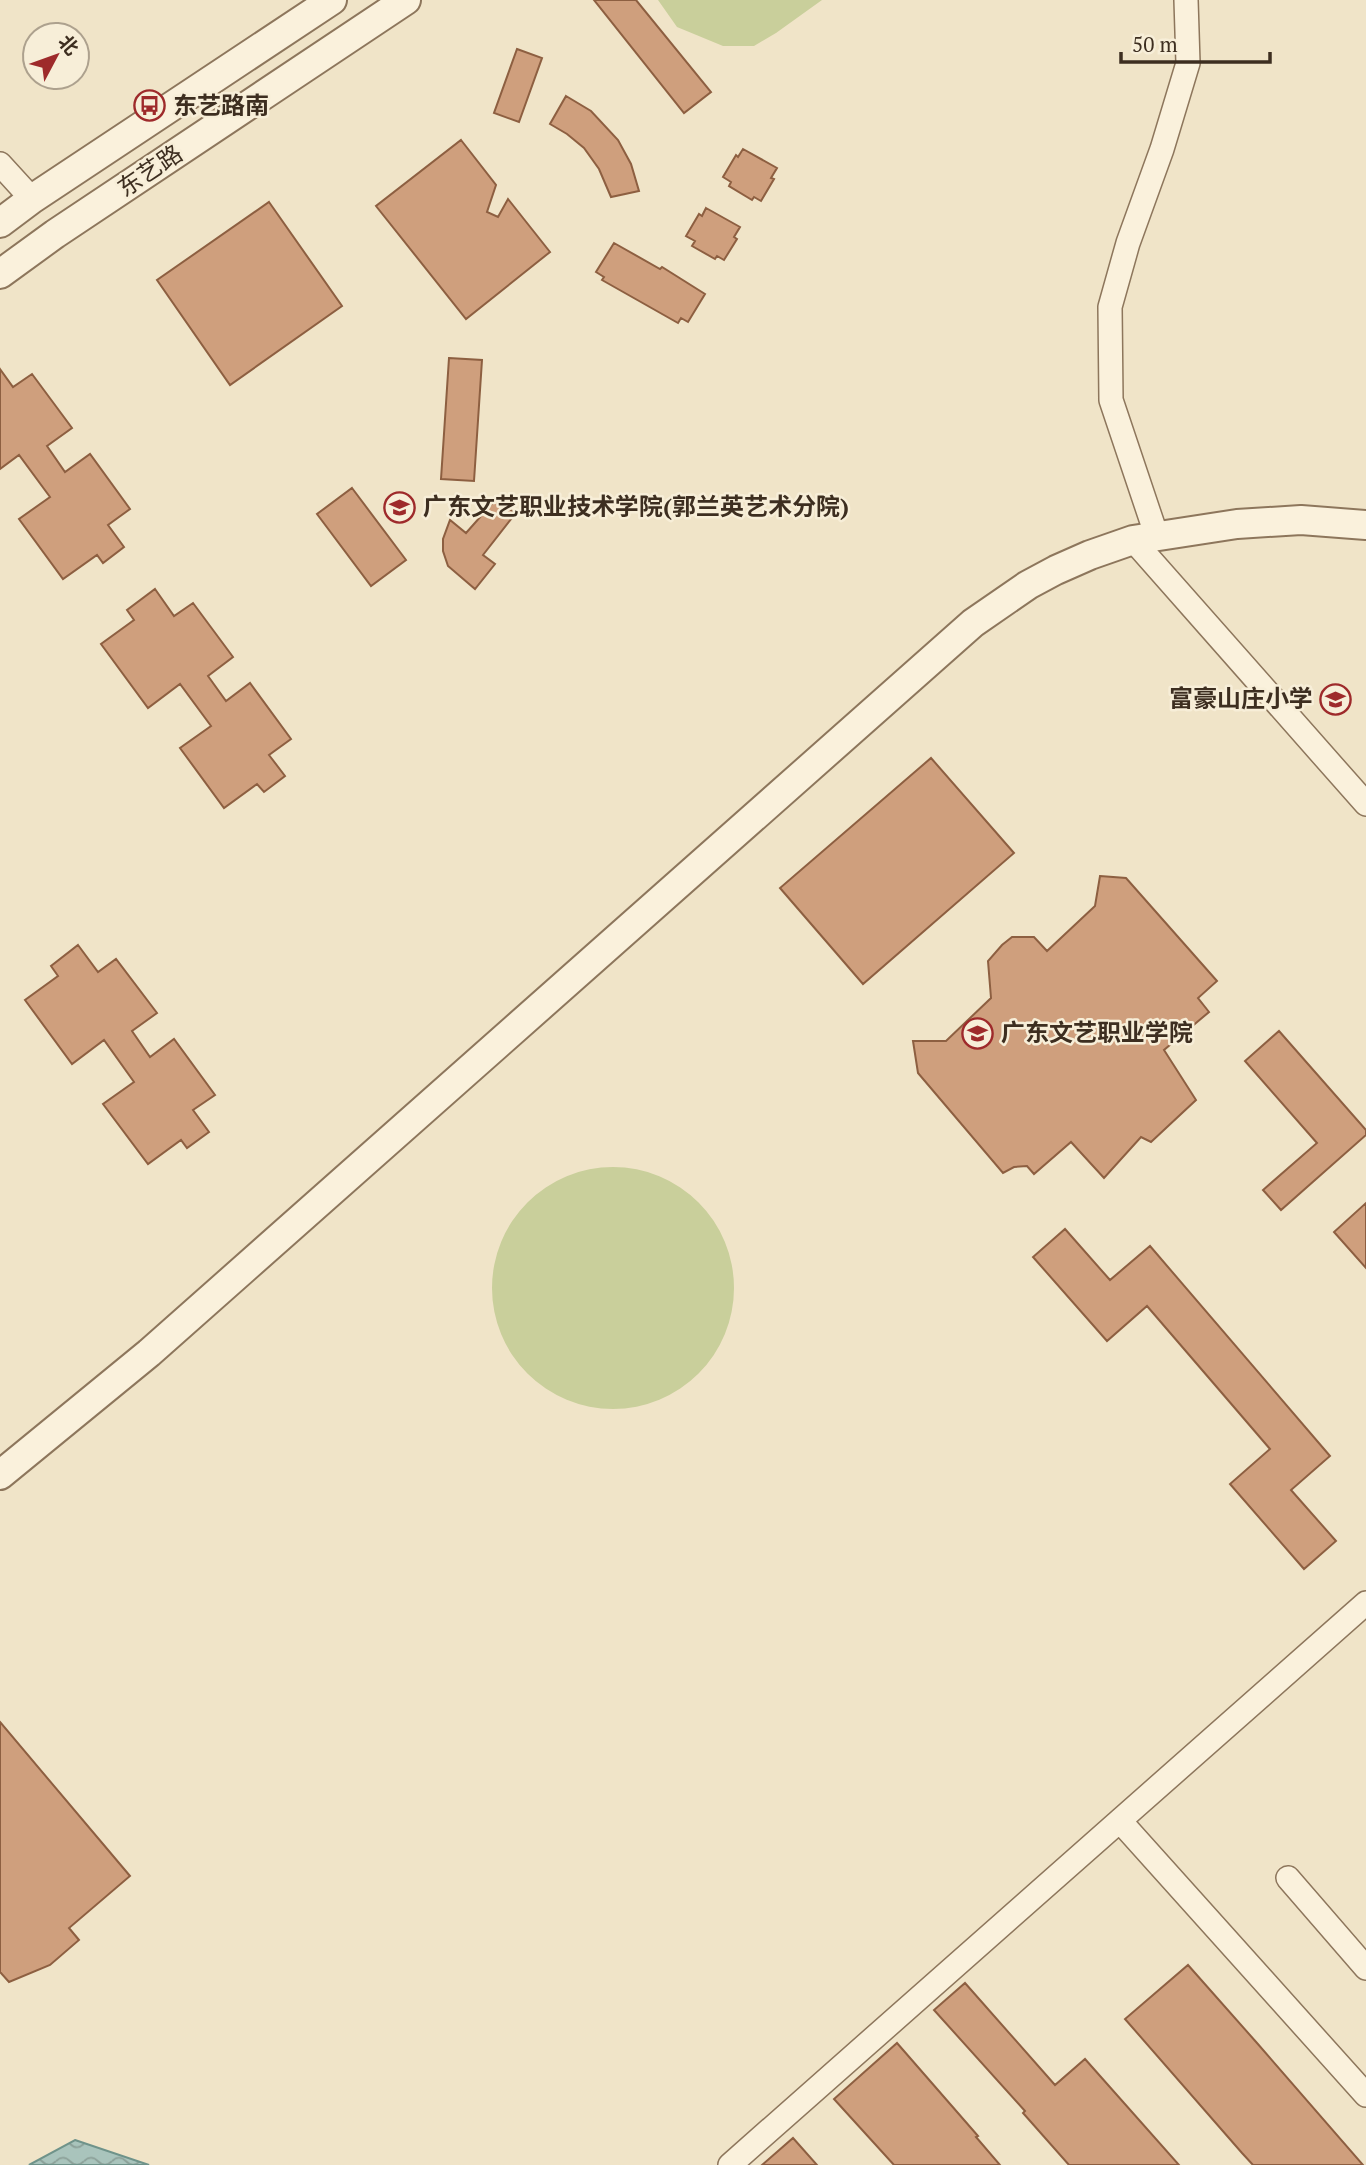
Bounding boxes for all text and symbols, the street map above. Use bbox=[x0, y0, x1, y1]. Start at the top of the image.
north arrow bbox=[21, 21, 91, 91]
scale bar bbox=[1121, 21, 1270, 65]
text: 北 bbox=[54, 29, 85, 60]
text: 50 m bbox=[1132, 30, 1178, 58]
bus stop icon: 东艺路南 bbox=[133, 89, 167, 123]
place label: 东艺路南 bbox=[173, 89, 269, 121]
street label: 东艺路 bbox=[111, 137, 188, 204]
school or university icon: 广东文艺职业技术学院(郭兰英艺术分院) bbox=[383, 490, 417, 524]
place label: 广东文艺职业技术学院(郭兰英艺术分院) bbox=[423, 490, 849, 522]
place label: 富豪山庄小学 bbox=[1169, 682, 1313, 714]
school or university icon: 富豪山庄小学 bbox=[1319, 682, 1353, 716]
school or university icon: 广东文艺职业学院 bbox=[961, 1016, 995, 1050]
place label: 广东文艺职业学院 bbox=[1001, 1016, 1193, 1048]

